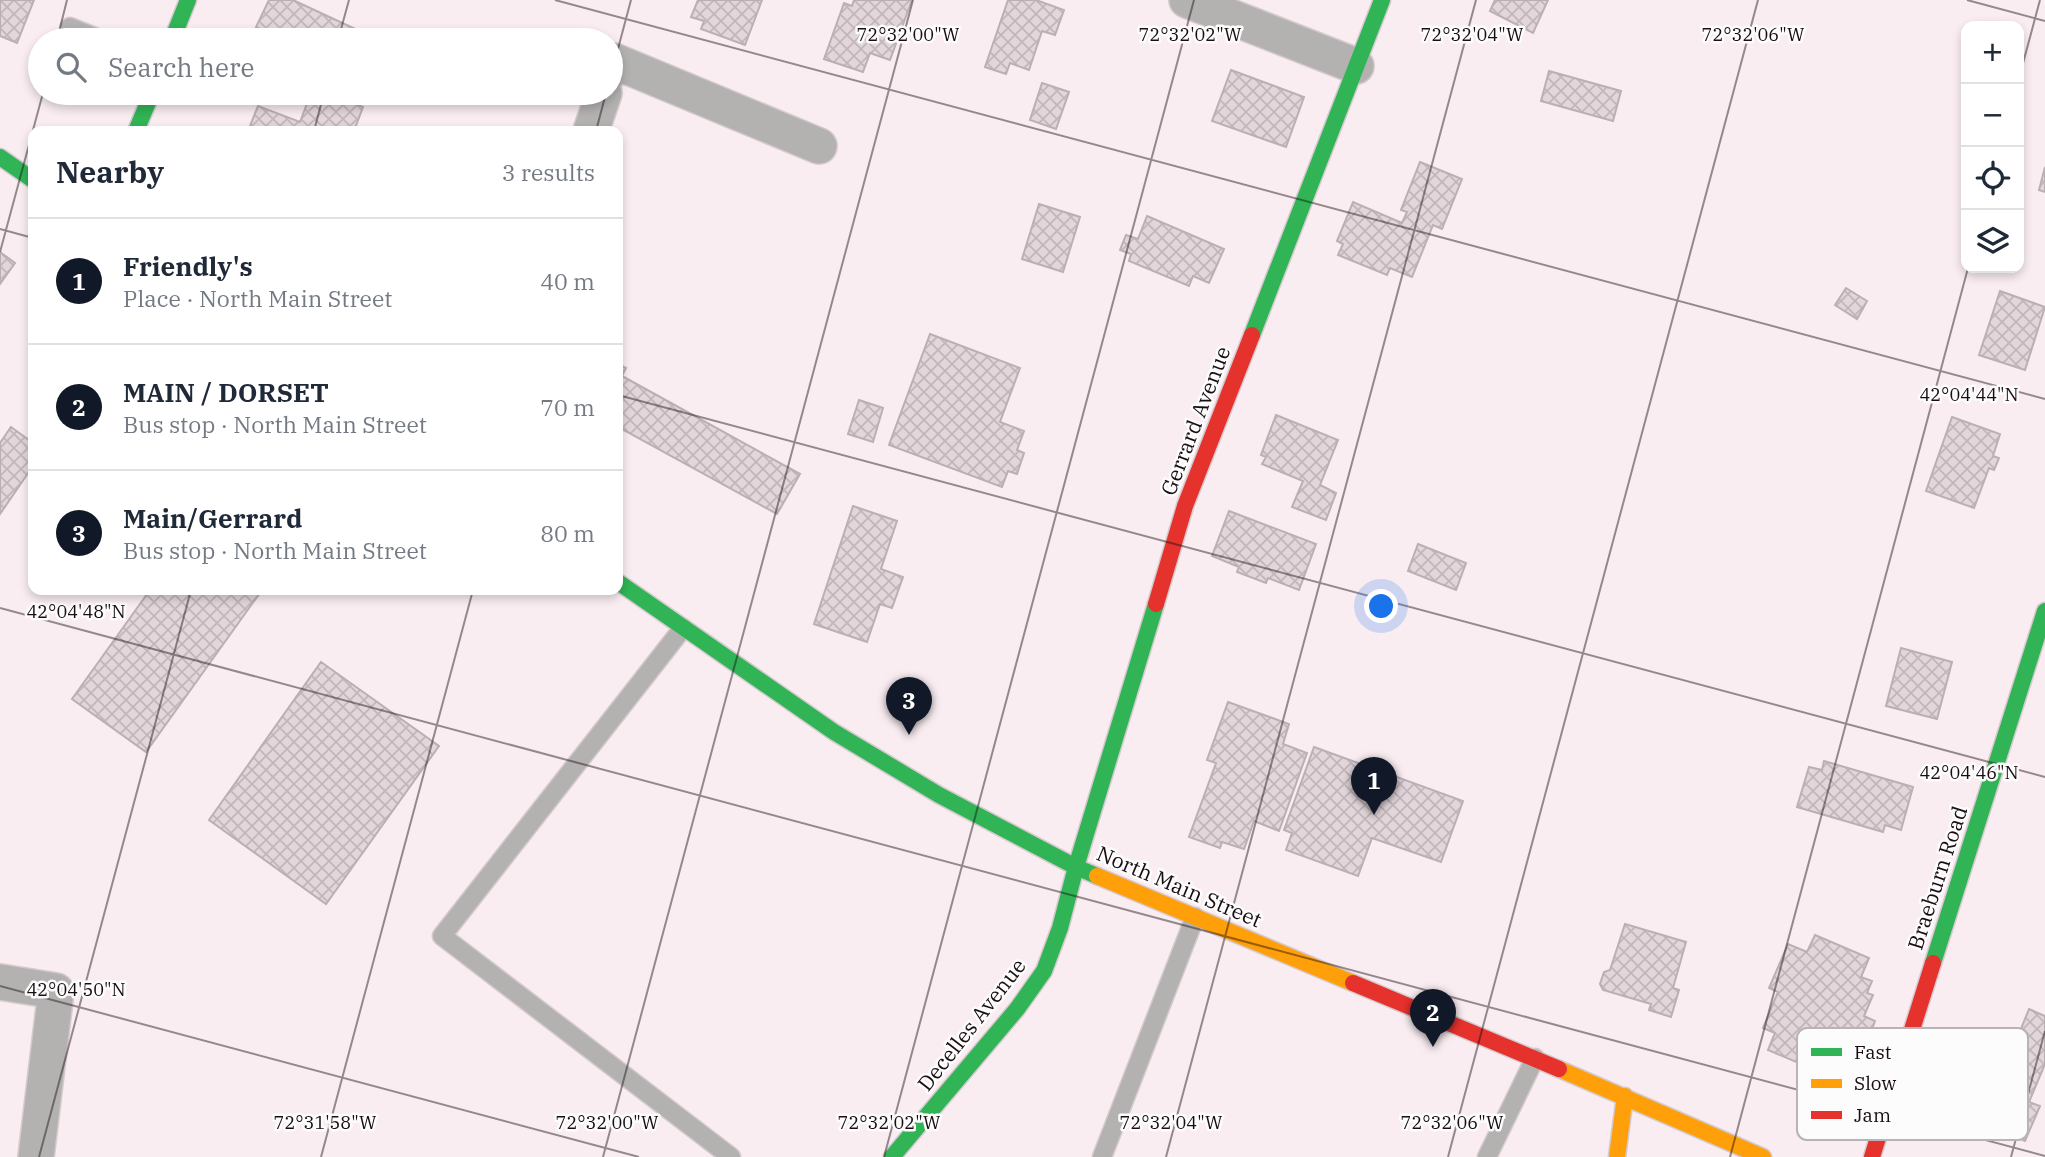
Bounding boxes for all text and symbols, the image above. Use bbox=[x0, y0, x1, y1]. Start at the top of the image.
map controls bbox=[1961, 21, 2024, 273]
button: + bbox=[1961, 21, 2024, 84]
text: 72°32'00"W bbox=[857, 23, 960, 46]
text: 72°32'02"W bbox=[1139, 23, 1242, 46]
text: 72°32'04"W bbox=[1421, 23, 1524, 46]
text: 72°32'06"W bbox=[1702, 23, 1805, 46]
search box bbox=[28, 28, 623, 105]
icon: search bbox=[52, 48, 90, 86]
text: Search here bbox=[108, 50, 254, 84]
button: − bbox=[1961, 84, 2024, 147]
button: locate bbox=[1961, 147, 2024, 210]
text: Nearby bbox=[56, 152, 164, 191]
text: 3 results bbox=[502, 157, 595, 187]
button: layers bbox=[1961, 210, 2024, 273]
text: Friendly's bbox=[123, 249, 253, 283]
text: 1 bbox=[72, 266, 86, 296]
text: 40 m bbox=[540, 266, 595, 296]
text: Place · North Main Street bbox=[123, 283, 392, 313]
street label: Gerrard Avenue bbox=[1154, 342, 1236, 499]
text: MAIN / DORSET bbox=[123, 375, 329, 409]
text: 42°04'44"N bbox=[1920, 383, 2019, 406]
text: 2 bbox=[72, 392, 86, 422]
text: 70 m bbox=[540, 392, 595, 422]
text: Bus stop · North Main Street bbox=[123, 409, 427, 439]
text: Main/Gerrard bbox=[123, 501, 303, 535]
text: 3 bbox=[72, 518, 86, 548]
text: 80 m bbox=[540, 518, 595, 548]
text: Bus stop · North Main Street bbox=[123, 535, 427, 565]
your location bbox=[1364, 589, 1398, 623]
text: 42°04'48"N bbox=[27, 600, 126, 623]
pin: 3 bbox=[886, 677, 932, 735]
pin: 1 bbox=[1351, 757, 1397, 815]
text: 42°04'46"N bbox=[1920, 761, 2019, 784]
street label: Braeburn Road bbox=[1901, 802, 1974, 953]
street label: North Main Street bbox=[1093, 839, 1266, 933]
street label: Decelles Avenue bbox=[911, 952, 1032, 1096]
text: 42°04'50"N bbox=[27, 978, 126, 1001]
pin: 2 bbox=[1410, 989, 1456, 1047]
legend bbox=[1797, 1028, 2028, 1140]
text: Fast bbox=[1854, 1040, 1892, 1064]
text: Slow bbox=[1854, 1071, 1896, 1095]
text: Jam bbox=[1854, 1103, 1891, 1127]
text: 72°31'58"W bbox=[274, 1111, 377, 1134]
text: 72°32'00"W bbox=[556, 1111, 659, 1134]
text: 72°32'02"W bbox=[838, 1111, 941, 1134]
text: 72°32'04"W bbox=[1120, 1111, 1223, 1134]
text: 72°32'06"W bbox=[1401, 1111, 1504, 1134]

